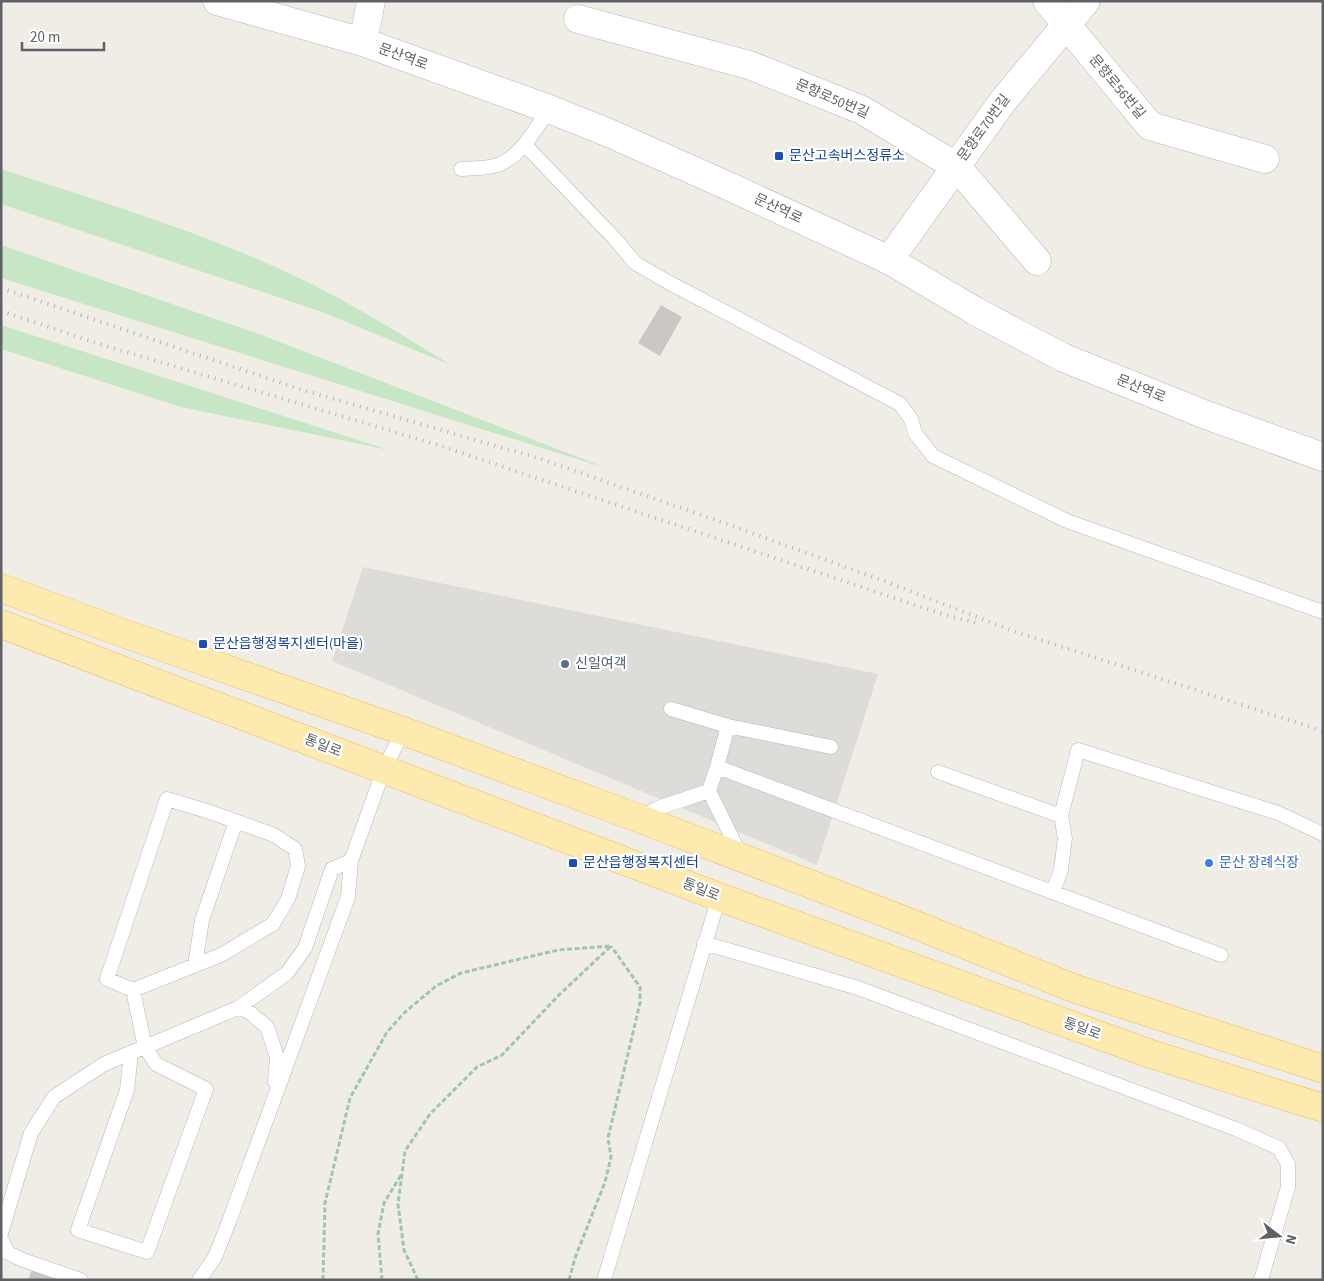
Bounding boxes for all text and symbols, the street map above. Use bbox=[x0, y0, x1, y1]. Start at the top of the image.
scale bar bbox=[22, 20, 105, 52]
text: 20 m bbox=[30, 27, 60, 48]
street label: 문산역로 bbox=[375, 39, 431, 75]
street label: 문향로56번길 bbox=[1084, 51, 1150, 123]
street label: 문향로50번길 bbox=[792, 74, 872, 124]
street label: 문향로70번길 bbox=[953, 90, 1015, 166]
place label: 문산고속버스정류소 bbox=[789, 146, 905, 166]
marker: 문산고속버스정류소 bbox=[773, 150, 785, 162]
street label: 문산역로 bbox=[750, 189, 806, 229]
street label: 문산역로 bbox=[1113, 370, 1169, 408]
place label: 문산읍행정복지센터(마을) bbox=[213, 634, 363, 654]
marker: 문산읍행정복지센터(마을) bbox=[197, 638, 209, 650]
place label: 신일여객 bbox=[575, 654, 627, 674]
marker: 신일여객 bbox=[559, 658, 571, 670]
street label: 통일로 bbox=[301, 730, 345, 762]
place label: 문산읍행정복지센터 bbox=[583, 853, 699, 873]
place label: 문산 장례식장 bbox=[1219, 853, 1299, 873]
marker: 문산읍행정복지센터 bbox=[567, 857, 579, 869]
marker: 문산 장례식장 bbox=[1203, 857, 1215, 869]
street label: 통일로 bbox=[679, 874, 723, 906]
street label: 통일로 bbox=[1060, 1013, 1104, 1045]
north arrow bbox=[1254, 1211, 1304, 1261]
text: N bbox=[1280, 1232, 1301, 1247]

